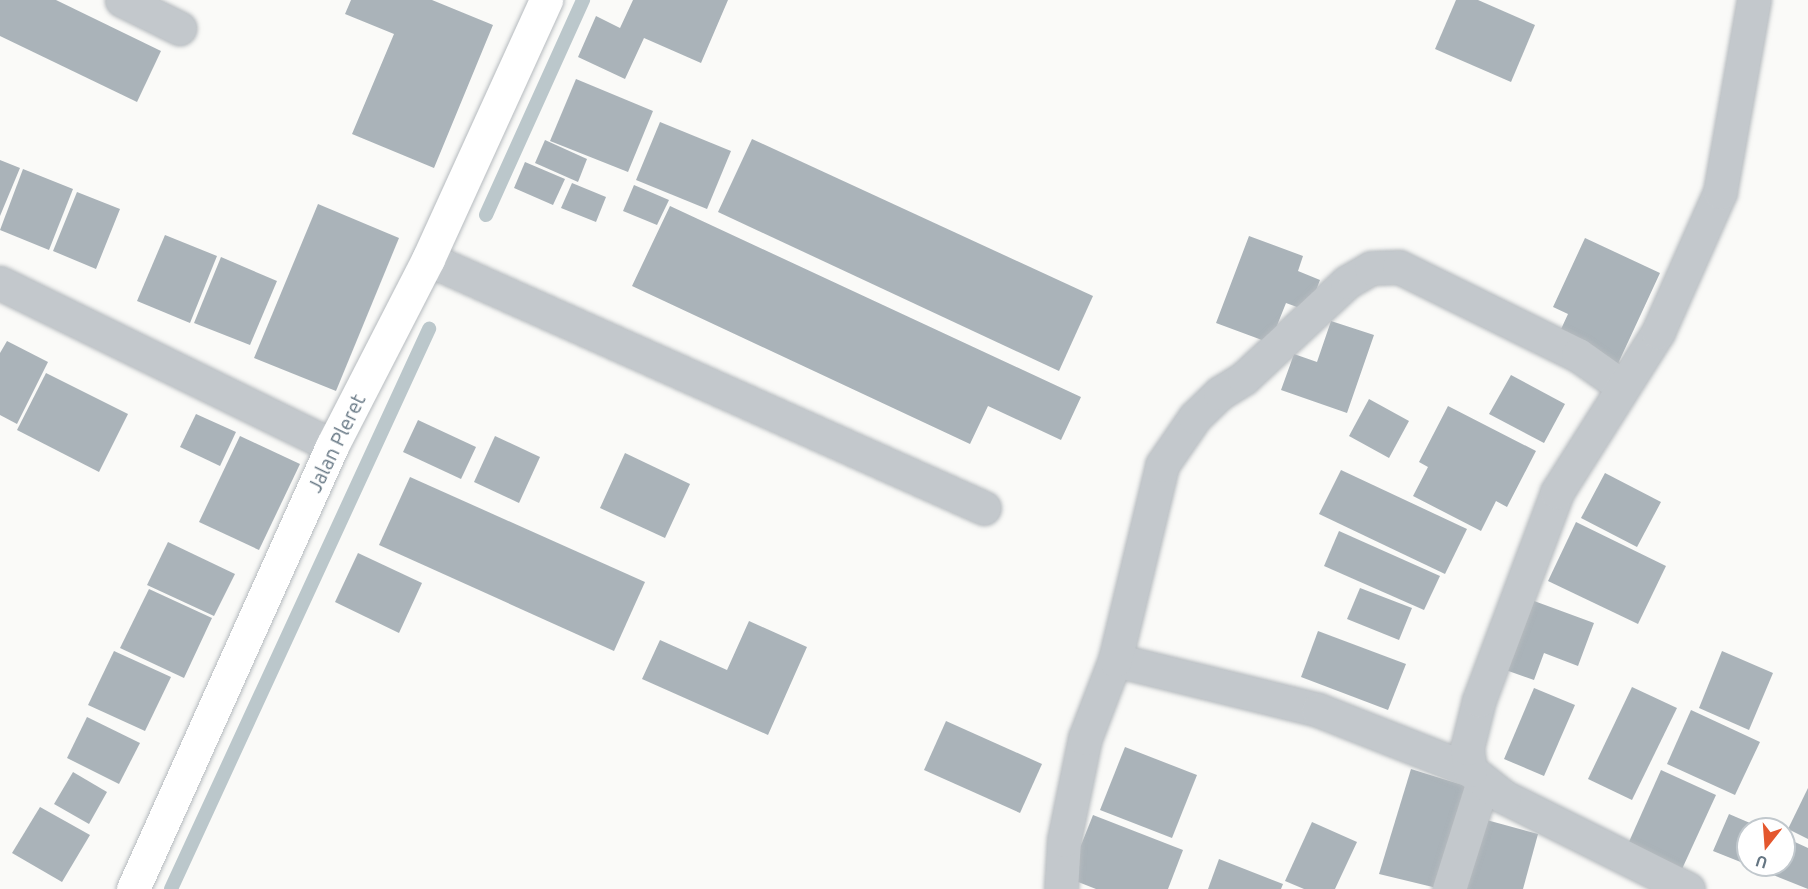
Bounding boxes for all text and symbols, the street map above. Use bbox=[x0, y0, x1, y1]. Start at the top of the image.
street label: Jalan Pleret bbox=[302, 390, 370, 496]
north arrow bbox=[1736, 817, 1796, 877]
text: U bbox=[1753, 852, 1769, 873]

